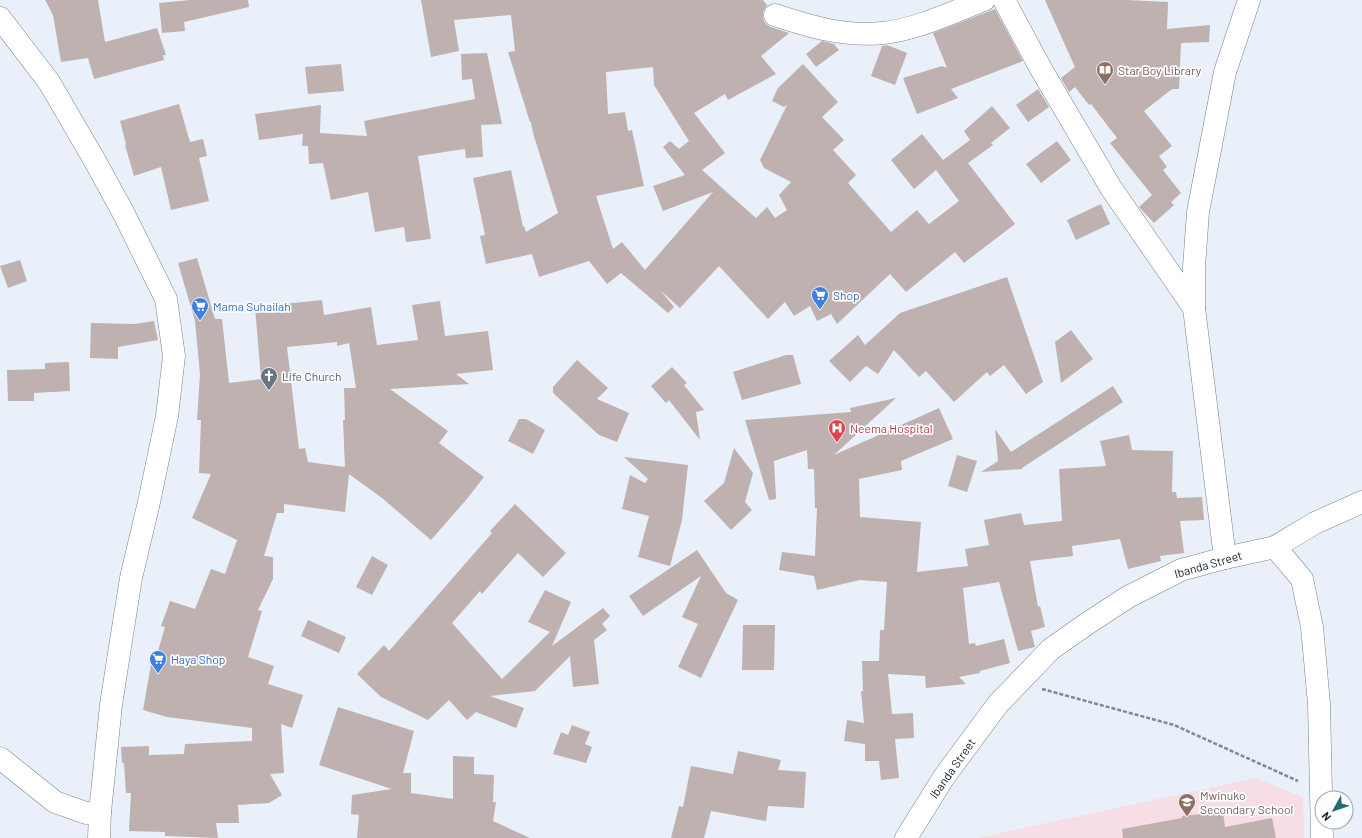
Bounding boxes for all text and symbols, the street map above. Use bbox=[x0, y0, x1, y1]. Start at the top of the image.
library icon: Star Boy Library bbox=[1095, 60, 1115, 85]
place label: Star Boy Library bbox=[1118, 63, 1202, 77]
supermarket icon: Shop bbox=[810, 285, 830, 310]
place label: Shop bbox=[833, 288, 860, 302]
supermarket icon: Mama Suhailah bbox=[190, 296, 210, 321]
place label: Mama Suhailah bbox=[213, 299, 291, 313]
church icon: Life Church bbox=[259, 366, 279, 391]
place label: Life Church bbox=[282, 369, 342, 383]
hospital icon: Neema Hospital bbox=[827, 418, 847, 443]
place label: Neema Hospital bbox=[850, 421, 932, 435]
street label: Ibanda Street bbox=[1172, 548, 1244, 580]
supermarket icon: Haya Shop bbox=[148, 649, 168, 674]
place label: Haya Shop bbox=[171, 652, 225, 666]
street label: Ibanda Street bbox=[926, 735, 978, 801]
place label: Mwinuko Secondary School bbox=[1200, 788, 1293, 816]
north arrow bbox=[1314, 790, 1354, 830]
school or university icon: Mwinuko Secondary School bbox=[1177, 792, 1197, 817]
text: N bbox=[1319, 810, 1333, 824]

